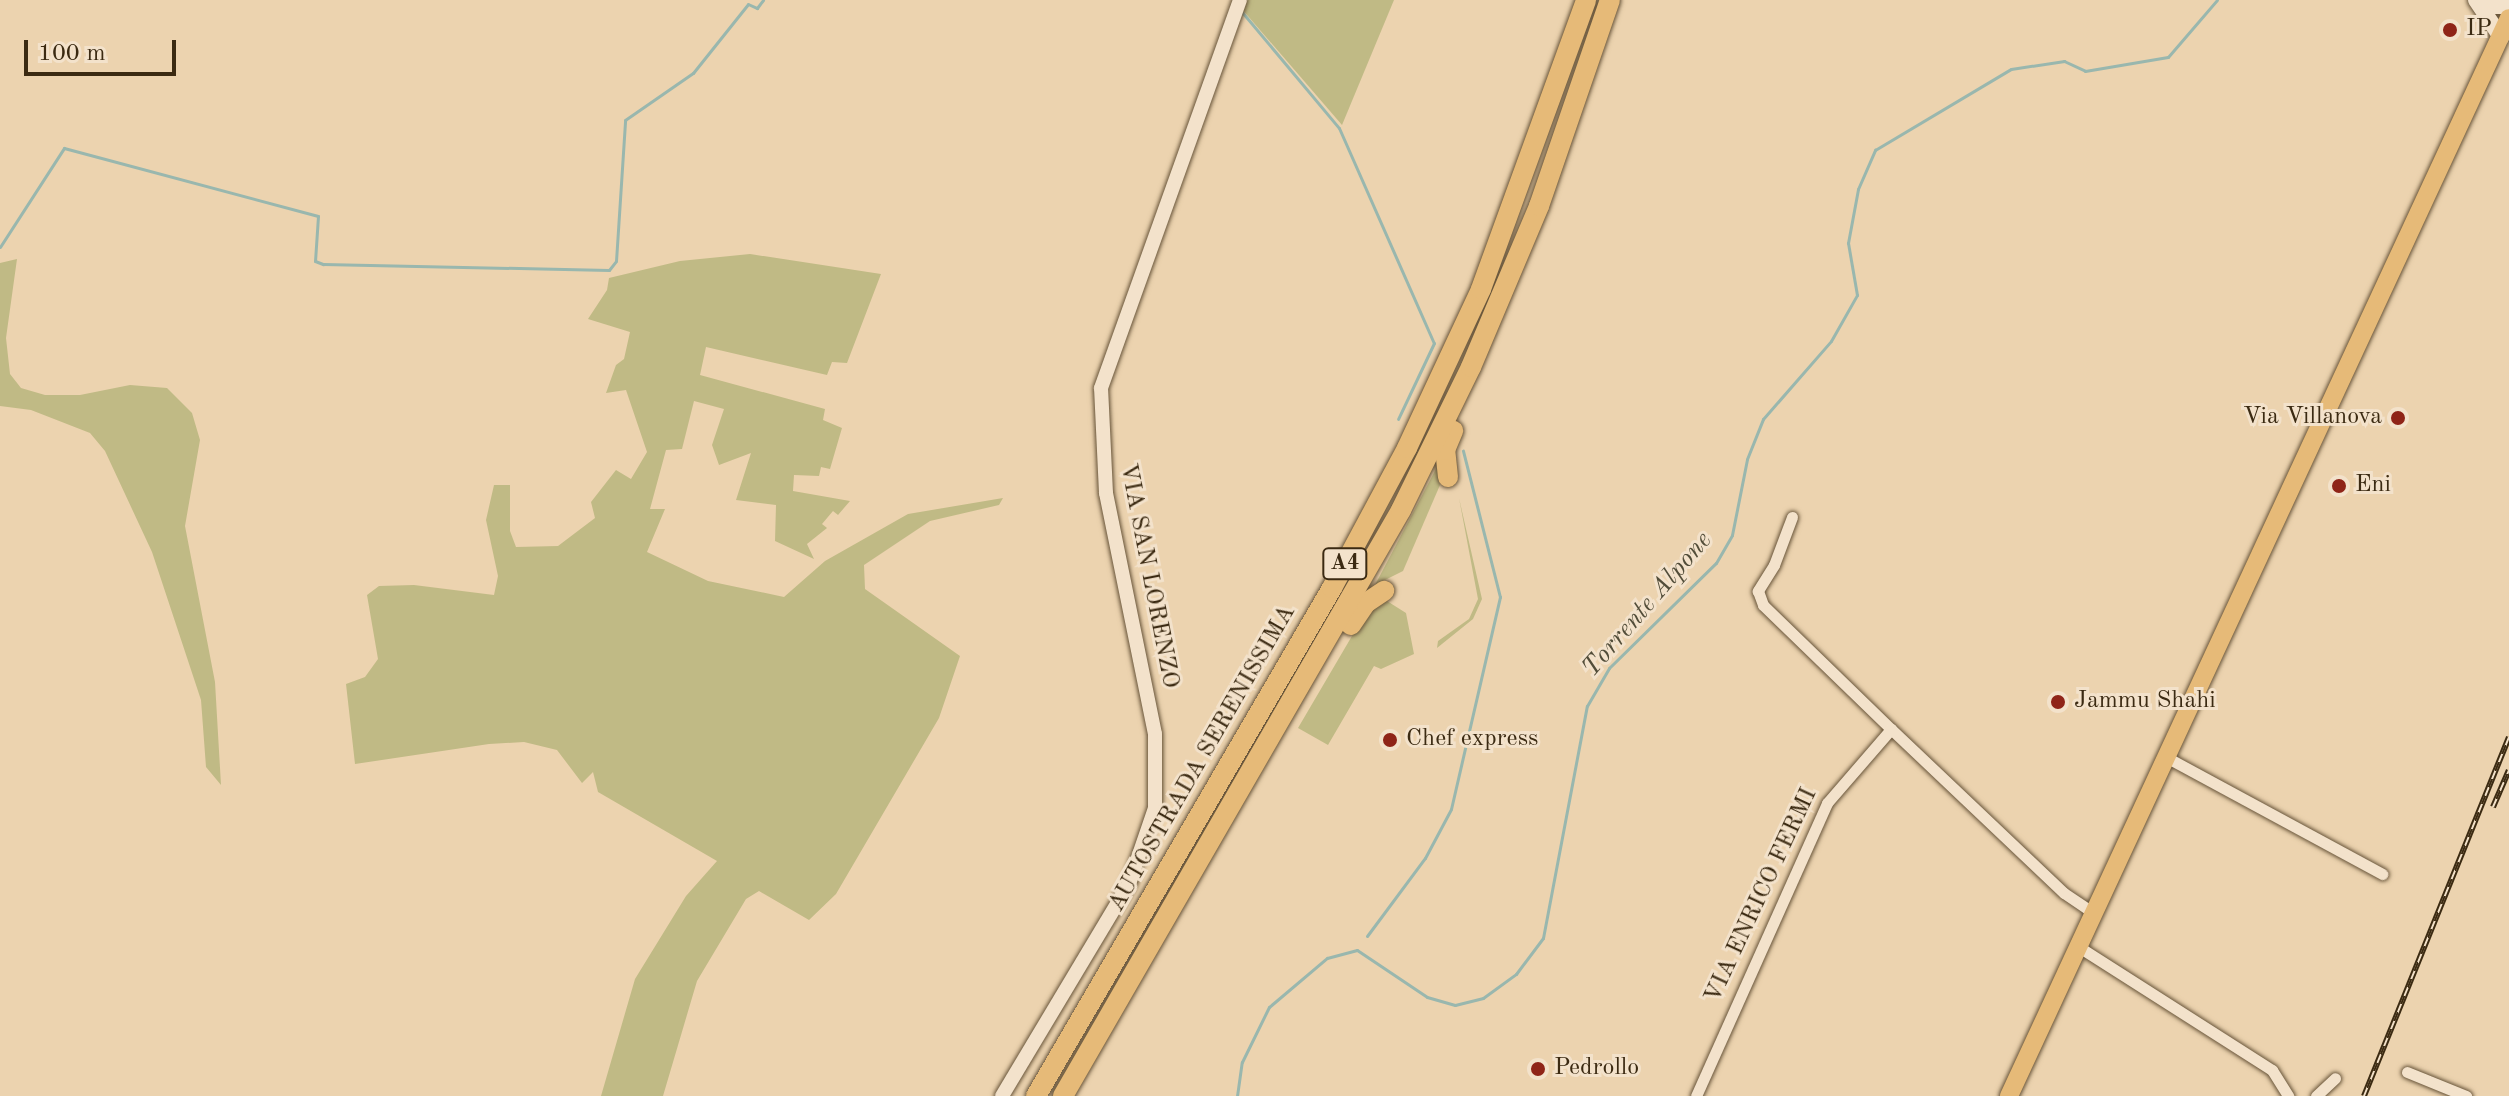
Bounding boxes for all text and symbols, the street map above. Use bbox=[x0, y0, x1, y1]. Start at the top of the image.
place label: IP bbox=[2466, 16, 2492, 44]
marker: IP bbox=[2441, 21, 2459, 39]
scale bar bbox=[28, 24, 180, 74]
text: 100 m bbox=[38, 42, 106, 66]
place label: Via Villanova bbox=[2243, 404, 2382, 432]
marker: Via Villanova bbox=[2389, 409, 2407, 427]
street label: VIA SAN LORENZO bbox=[1112, 461, 1184, 691]
place label: Eni bbox=[2355, 472, 2391, 500]
marker: Eni bbox=[2330, 477, 2348, 495]
water label: Torrente Alpone bbox=[1576, 526, 1720, 684]
road number: A4 bbox=[1321, 546, 1369, 582]
street label: AUTOSTRADA SERENISSIMA bbox=[1103, 600, 1303, 918]
place label: Jammu Shahi bbox=[2074, 688, 2216, 716]
marker: Jammu Shahi bbox=[2049, 693, 2067, 711]
place label: Chef express bbox=[1406, 726, 1538, 754]
marker: Chef express bbox=[1381, 731, 1399, 749]
street label: VIA ENRICO FERMI bbox=[1700, 784, 1824, 1008]
place label: Pedrollo bbox=[1554, 1055, 1639, 1083]
marker: Pedrollo bbox=[1529, 1060, 1547, 1078]

